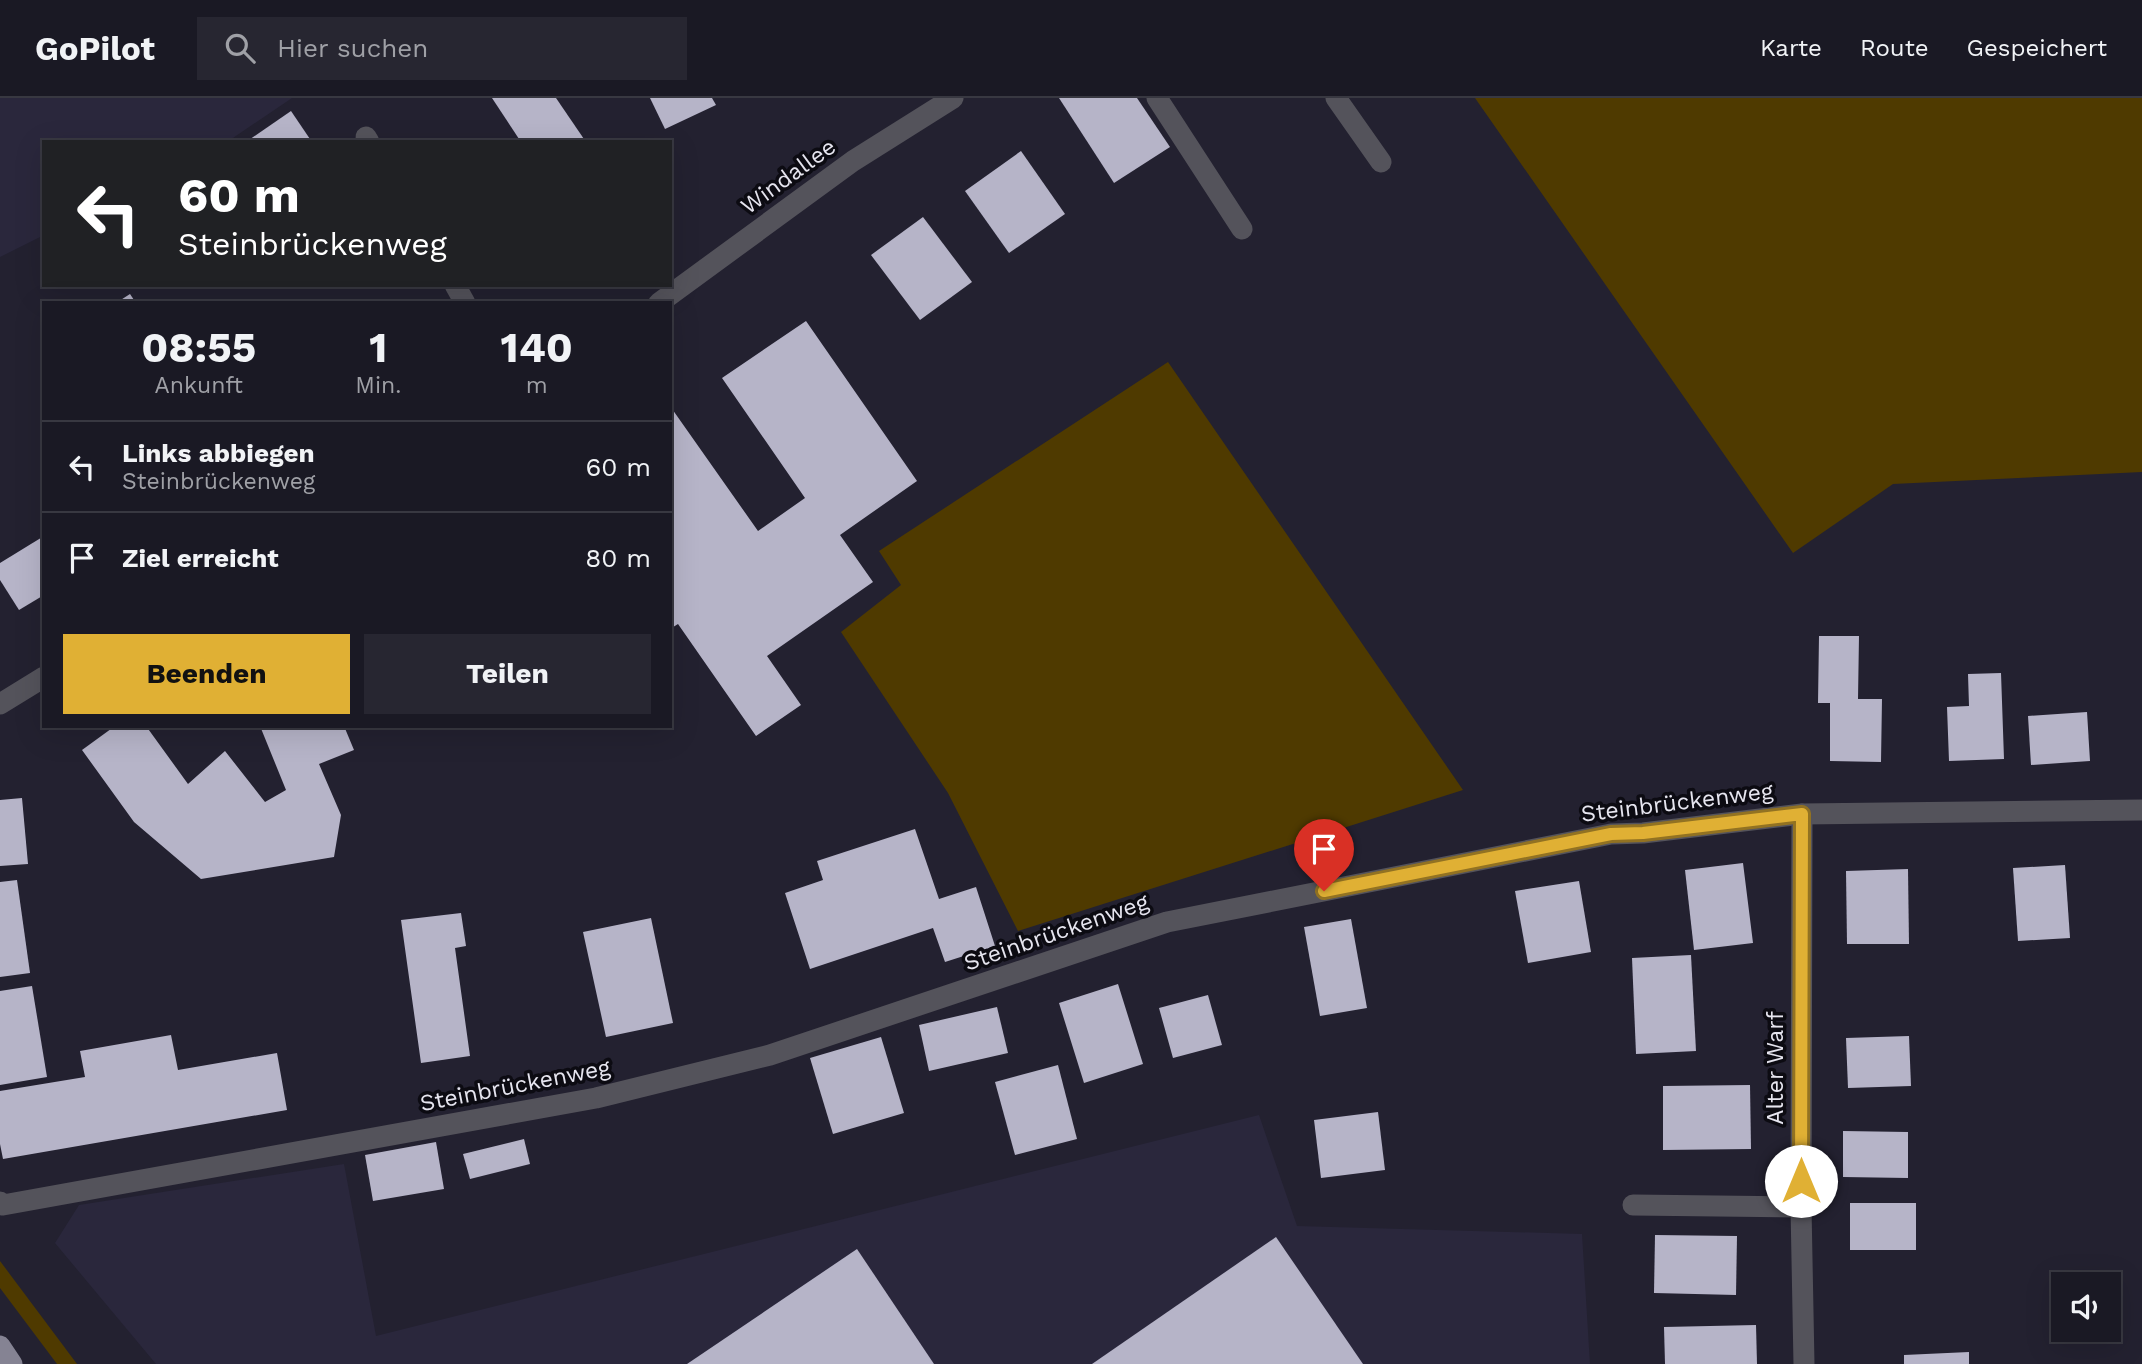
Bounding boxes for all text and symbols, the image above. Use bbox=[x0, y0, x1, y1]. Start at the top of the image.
search box bbox=[197, 17, 687, 80]
text: GoPilot bbox=[35, 29, 155, 68]
icon: search bbox=[221, 29, 259, 67]
text: Hier suchen bbox=[277, 33, 428, 63]
text: Karte bbox=[1760, 34, 1822, 62]
text: Route bbox=[1860, 34, 1929, 62]
text: Gespeichert bbox=[1967, 34, 2107, 62]
street label: Windallee bbox=[736, 133, 841, 220]
text: 60 m bbox=[178, 166, 300, 224]
icon: left bbox=[63, 168, 154, 259]
text: Steinbrückenweg bbox=[178, 225, 447, 263]
text: 08:55 bbox=[141, 323, 256, 372]
text: 1 bbox=[369, 323, 387, 372]
text: 140 bbox=[501, 323, 573, 372]
text: Ankunft bbox=[155, 372, 243, 399]
text: Min. bbox=[355, 372, 401, 399]
text: m bbox=[526, 372, 548, 399]
text: Links abbiegen bbox=[122, 438, 315, 468]
icon: left bbox=[63, 448, 101, 486]
text: 60 m bbox=[585, 452, 651, 482]
text: Steinbrückenweg bbox=[122, 468, 315, 495]
icon: arrive bbox=[63, 539, 101, 577]
text: Ziel erreicht bbox=[122, 543, 279, 573]
text: 80 m bbox=[585, 543, 651, 573]
button: Beenden bbox=[63, 634, 350, 714]
button: Teilen bbox=[364, 634, 651, 714]
street label: Steinbrückenweg bbox=[1580, 777, 1775, 828]
pin bbox=[1294, 819, 1354, 891]
icon: arrive bbox=[1305, 830, 1343, 868]
street label: Steinbrückenweg bbox=[960, 888, 1153, 977]
street label: Alter Warf bbox=[1762, 1011, 1789, 1125]
street label: Steinbrückenweg bbox=[418, 1054, 613, 1117]
position arrow bbox=[1764, 1144, 1838, 1218]
map controls bbox=[2051, 1272, 2121, 1342]
button: sound bbox=[2051, 1272, 2121, 1342]

